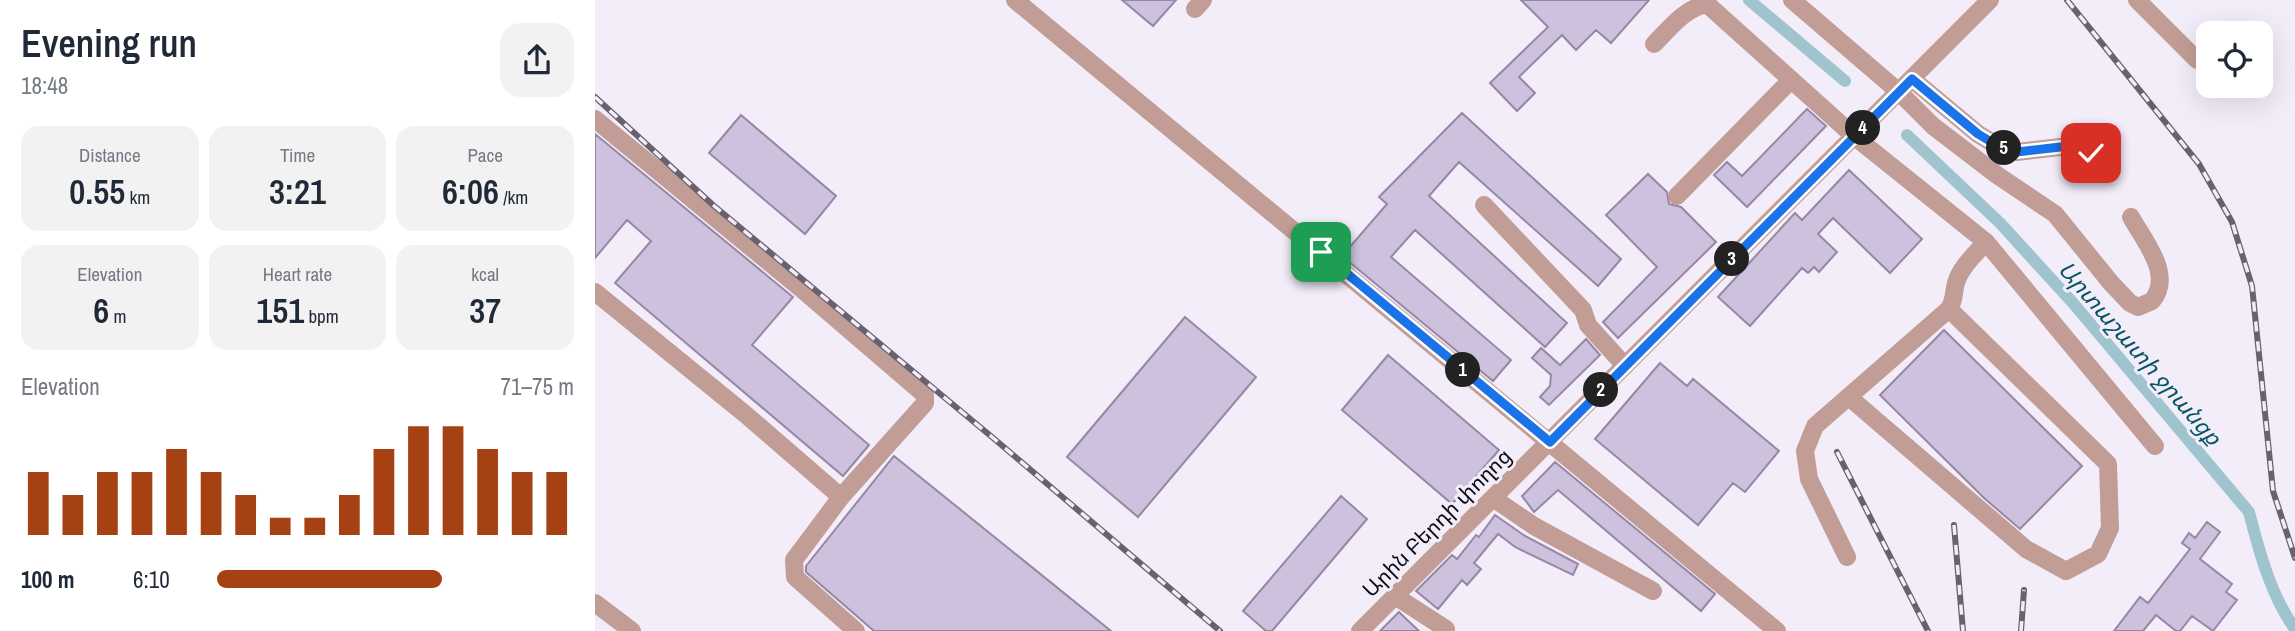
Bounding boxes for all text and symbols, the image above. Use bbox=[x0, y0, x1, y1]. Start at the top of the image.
text: Evening run bbox=[21, 18, 197, 69]
map controls bbox=[2196, 21, 2273, 98]
button: locate bbox=[2196, 21, 2273, 98]
button: share bbox=[500, 23, 574, 97]
text: 18:48 bbox=[21, 70, 68, 101]
pin: 4 bbox=[1845, 110, 1881, 146]
text: 4 bbox=[1858, 114, 1867, 140]
pin bbox=[2061, 123, 2121, 183]
pin: 5 bbox=[1987, 130, 2021, 166]
text: 5 bbox=[1999, 134, 2008, 160]
icon: check bbox=[2072, 134, 2110, 172]
text: Distance bbox=[79, 142, 141, 168]
text: Time bbox=[280, 142, 315, 168]
text: Pace bbox=[467, 142, 503, 168]
text: 0.55 bbox=[69, 168, 125, 215]
text: 3:21 bbox=[269, 168, 326, 215]
text: 6:06 bbox=[442, 168, 499, 215]
text: km bbox=[125, 184, 150, 210]
text: /km bbox=[499, 184, 528, 210]
pin bbox=[1291, 222, 1351, 282]
icon: arrive bbox=[1302, 233, 1340, 271]
pin: 3 bbox=[1715, 242, 1749, 276]
text: 3 bbox=[1727, 245, 1736, 271]
water label: Արտաշատի ջրանցք bbox=[2052, 254, 2230, 452]
text: Elevation bbox=[77, 261, 142, 287]
text: Heart rate bbox=[263, 261, 332, 287]
text: kcal bbox=[471, 261, 499, 287]
text: 6 bbox=[93, 287, 109, 334]
text: 151 bbox=[256, 287, 304, 334]
text: 37 bbox=[469, 287, 501, 334]
text: m bbox=[109, 303, 126, 329]
text: bpm bbox=[304, 303, 339, 329]
pin: 1 bbox=[1445, 352, 1481, 388]
text: 1 bbox=[1458, 356, 1467, 382]
text: Elevation bbox=[21, 371, 100, 402]
text: 71–75 m bbox=[501, 371, 574, 402]
pin: 2 bbox=[1583, 372, 1619, 408]
text: 2 bbox=[1596, 376, 1605, 402]
street label: Արին Բերդի փողոց bbox=[1356, 442, 1517, 603]
text: 100 m bbox=[21, 564, 74, 595]
text: 6:10 bbox=[133, 564, 170, 595]

